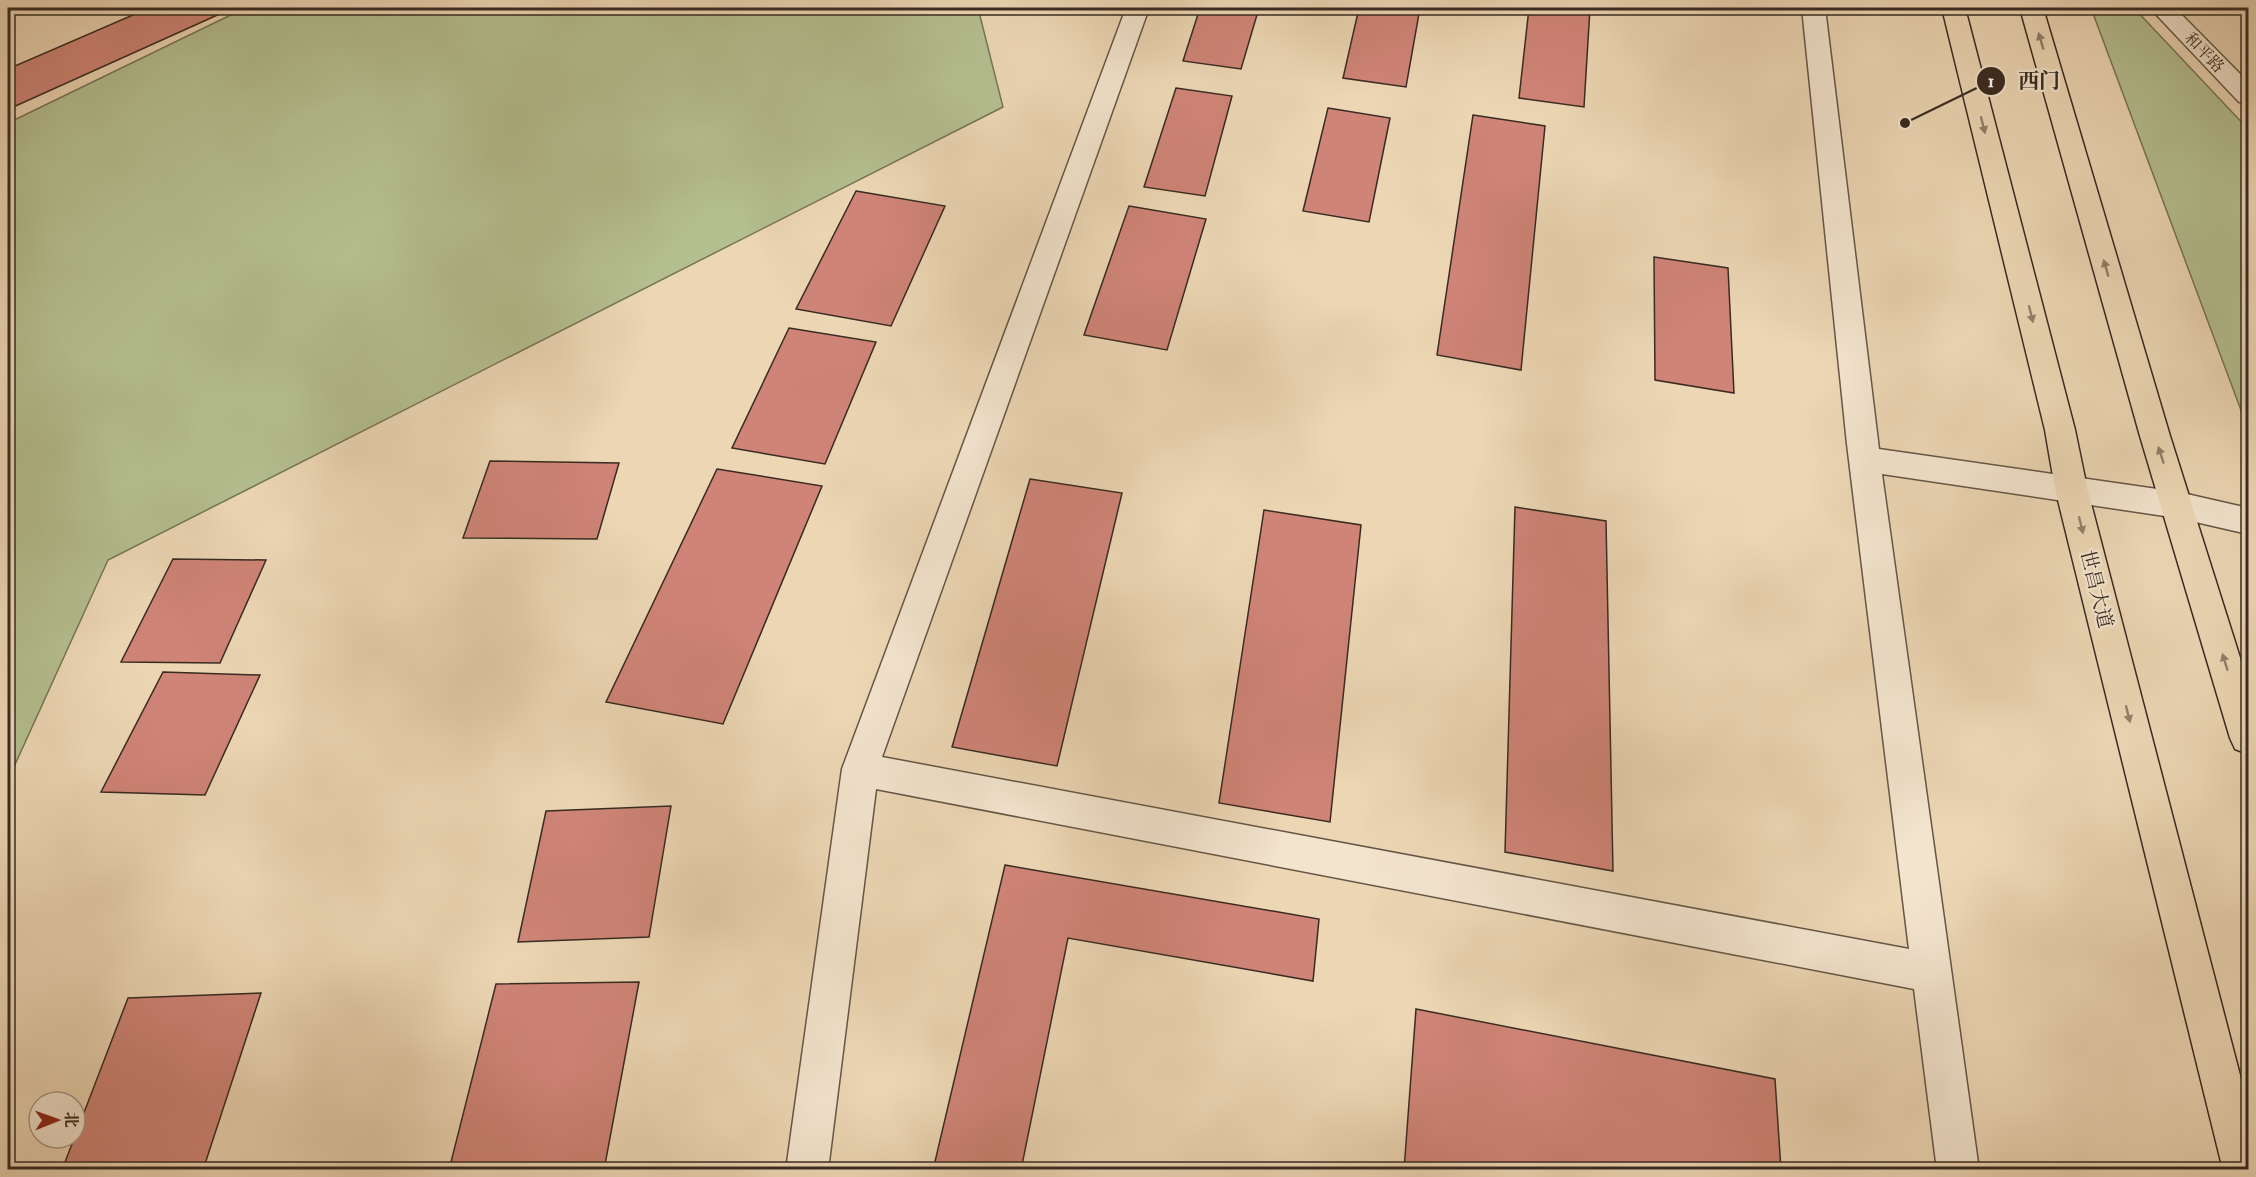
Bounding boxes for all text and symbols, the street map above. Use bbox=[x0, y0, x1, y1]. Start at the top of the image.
street label: 和平路 bbox=[2180, 28, 2228, 77]
one-way arrow bbox=[2035, 32, 2045, 50]
callout: 西门 bbox=[1976, 61, 2072, 100]
text: 西门 bbox=[2018, 68, 2060, 95]
text: 1 bbox=[1988, 70, 1994, 93]
one-way arrow bbox=[1979, 116, 1989, 134]
one-way arrow bbox=[2101, 259, 2111, 277]
one-way arrow bbox=[2026, 305, 2036, 324]
one-way arrow bbox=[2156, 446, 2166, 464]
one-way arrow bbox=[2076, 515, 2086, 534]
street label: 世昌大道 bbox=[2075, 547, 2118, 631]
one-way arrow bbox=[2220, 653, 2229, 671]
one-way arrow bbox=[2124, 704, 2134, 723]
north arrow bbox=[27, 1090, 87, 1150]
text: 北 bbox=[61, 1112, 81, 1128]

